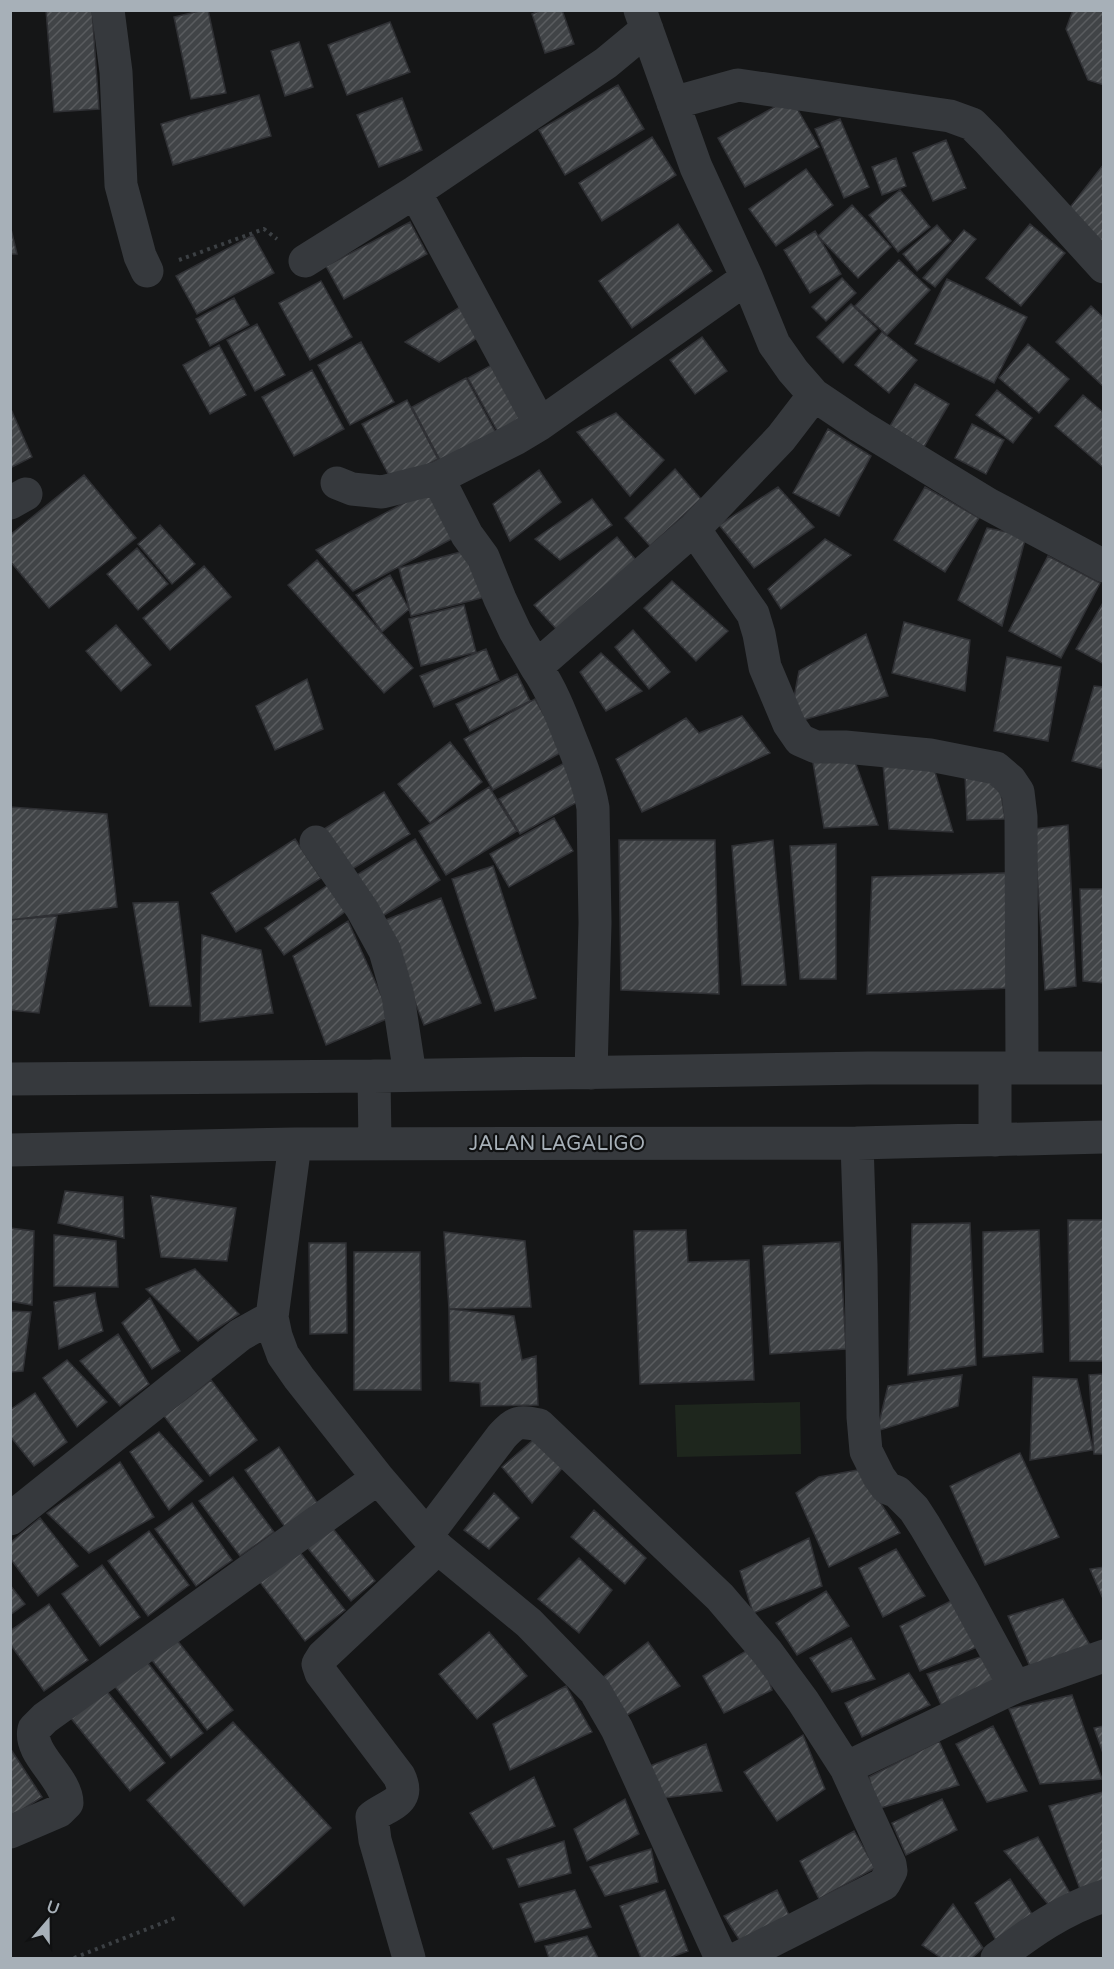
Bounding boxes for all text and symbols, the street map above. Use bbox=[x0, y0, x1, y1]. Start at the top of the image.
street label: JALAN LAGALIGO bbox=[469, 1132, 645, 1156]
north arrow bbox=[18, 1891, 78, 1951]
text: U bbox=[44, 1896, 62, 1919]

